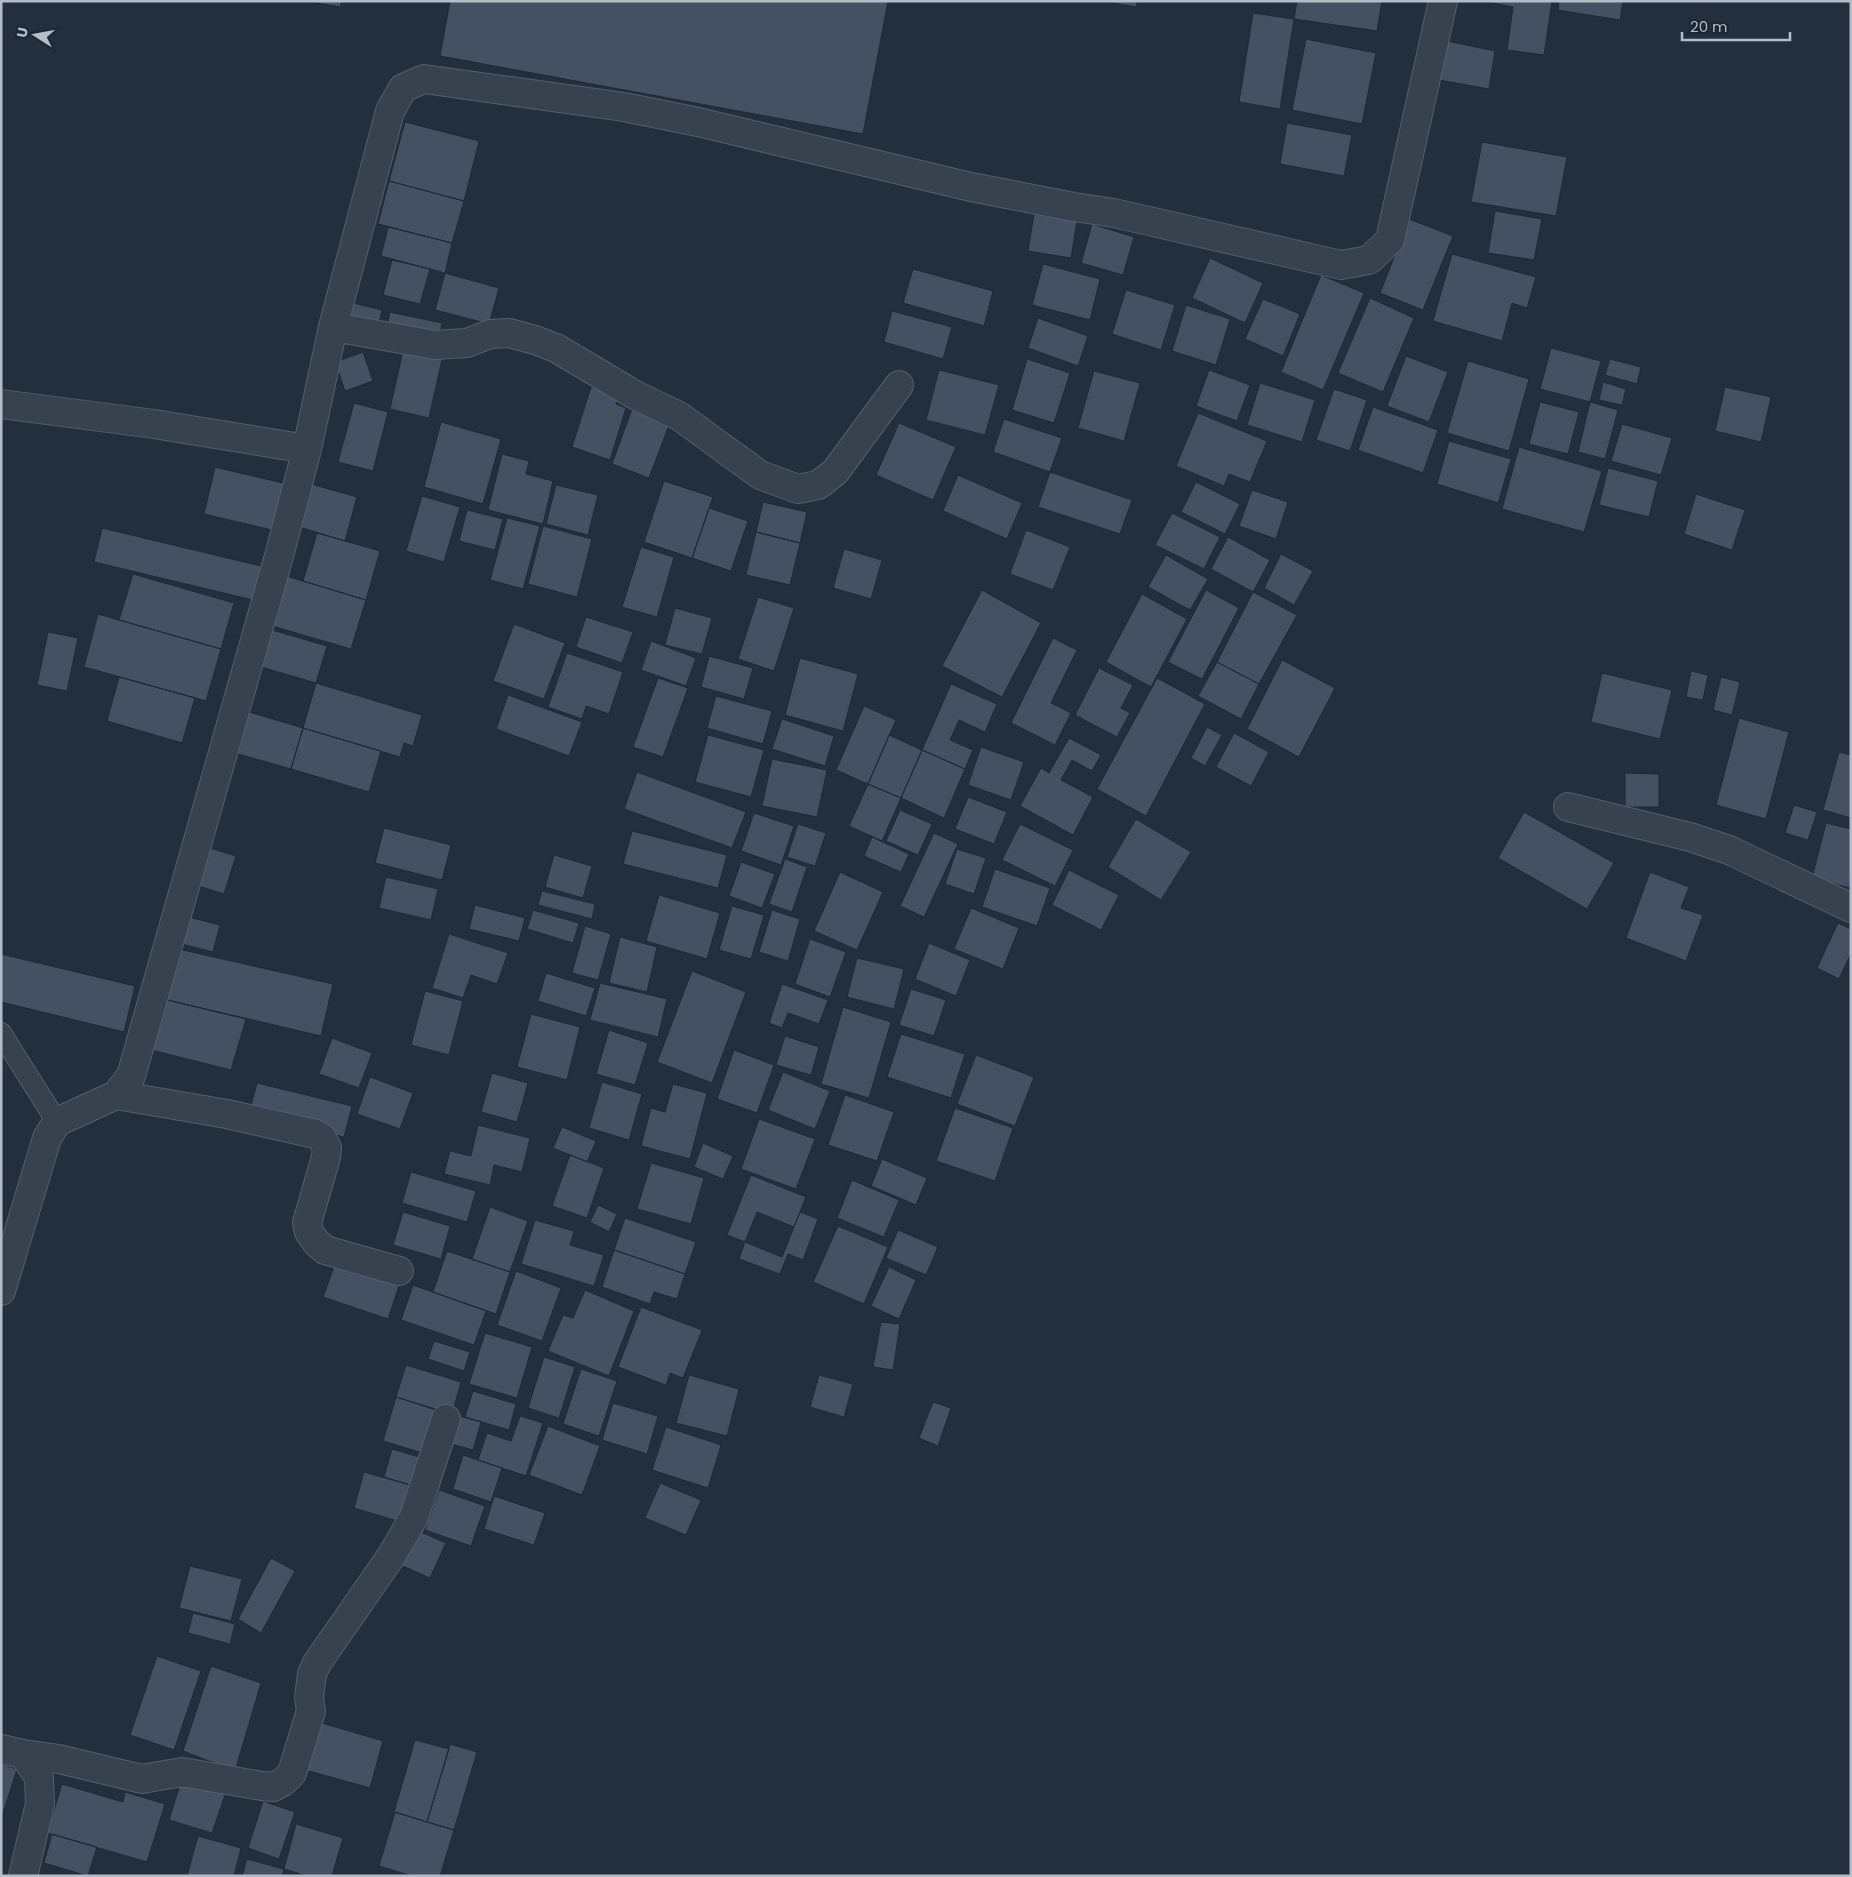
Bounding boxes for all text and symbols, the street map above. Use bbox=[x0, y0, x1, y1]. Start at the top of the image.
north arrow bbox=[10, 10, 60, 60]
scale bar bbox=[1682, 10, 1790, 42]
text: 20 m bbox=[1690, 16, 1728, 37]
text: U bbox=[11, 26, 33, 39]

